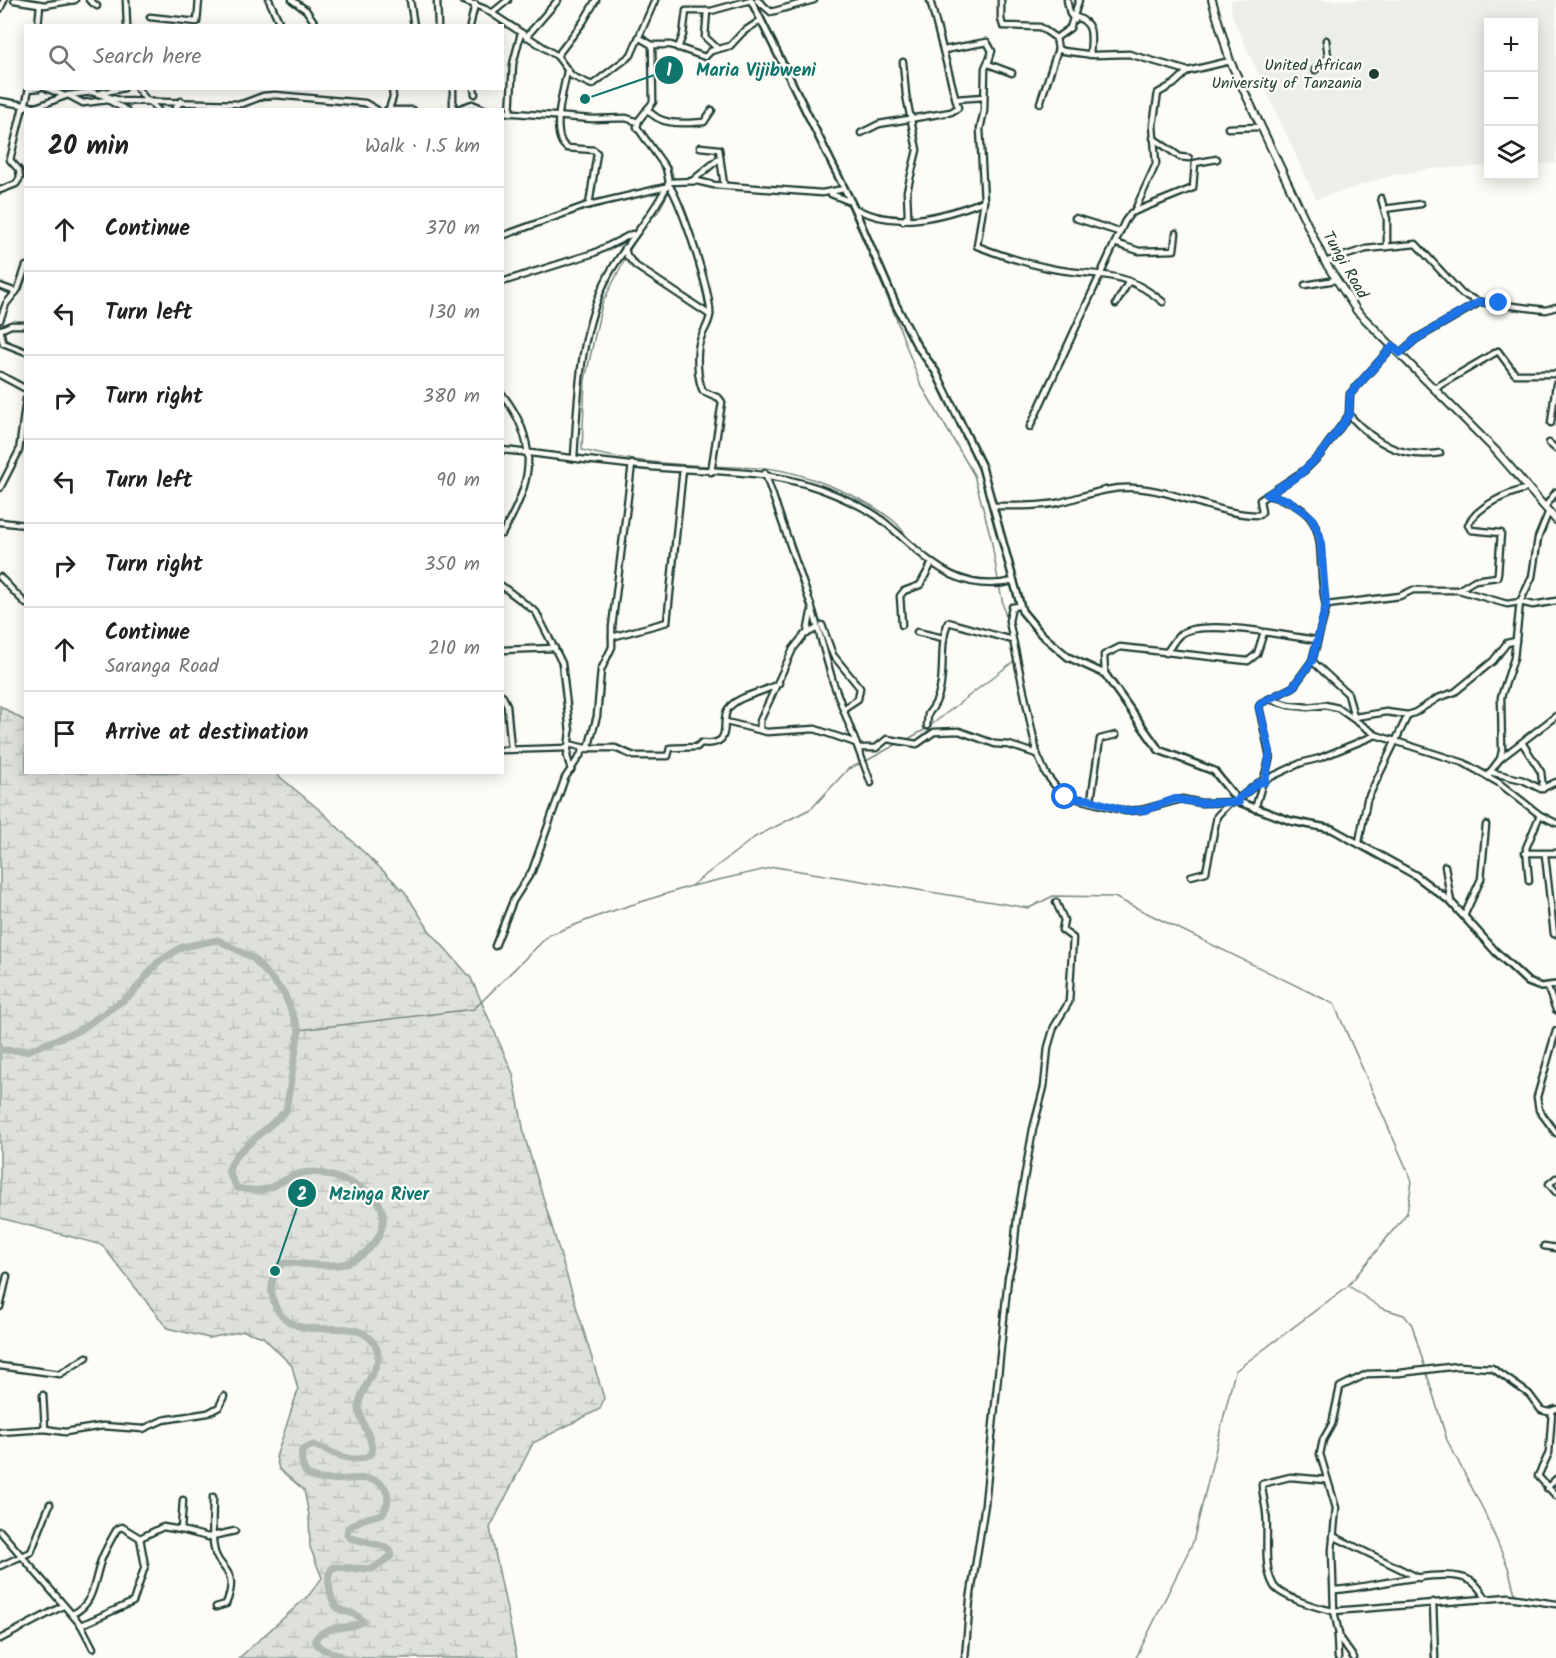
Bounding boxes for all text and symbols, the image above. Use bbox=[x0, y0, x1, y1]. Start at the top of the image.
map controls bbox=[1484, 18, 1538, 180]
button: + bbox=[1484, 18, 1538, 72]
search box bbox=[24, 24, 504, 90]
text: Search here bbox=[93, 40, 201, 75]
icon: search bbox=[45, 41, 78, 74]
callout: Maria Vijibweni bbox=[654, 52, 828, 88]
place label: United African University of Tanzania bbox=[1211, 53, 1362, 96]
text: 1 bbox=[666, 57, 672, 86]
text: Maria Vijibweni bbox=[696, 57, 816, 86]
marker: United African University of Tanzania bbox=[1367, 67, 1381, 81]
button: − bbox=[1484, 72, 1538, 126]
text: 20 min bbox=[48, 126, 129, 168]
button: layers bbox=[1484, 126, 1538, 180]
text: Walk · 1.5 km bbox=[365, 131, 480, 163]
text: Continue bbox=[105, 212, 190, 247]
icon: ahead bbox=[48, 213, 81, 246]
text: 370 m bbox=[425, 213, 480, 245]
street label: Tungi Road bbox=[1315, 226, 1375, 304]
route end bbox=[1485, 289, 1511, 315]
text: Turn left bbox=[105, 296, 192, 331]
icon: left bbox=[48, 297, 81, 330]
text: 130 m bbox=[428, 297, 480, 329]
text: Turn right bbox=[105, 380, 203, 415]
icon: right bbox=[48, 381, 81, 414]
text: 380 m bbox=[423, 381, 480, 413]
text: Turn left bbox=[105, 464, 192, 499]
icon: left bbox=[48, 465, 81, 498]
text: 90 m bbox=[436, 465, 480, 497]
text: Turn right bbox=[105, 548, 203, 583]
icon: right bbox=[48, 549, 81, 582]
text: 350 m bbox=[424, 549, 480, 581]
text: Continue bbox=[105, 616, 190, 651]
icon: ahead bbox=[48, 633, 81, 666]
text: 210 m bbox=[428, 633, 480, 665]
text: Saranga Road bbox=[105, 651, 219, 683]
text: Arrive at destination bbox=[105, 716, 308, 751]
icon: arrive bbox=[48, 717, 81, 750]
route start bbox=[1051, 783, 1077, 809]
callout: Mzinga River bbox=[287, 1175, 441, 1211]
text: 2 bbox=[297, 1181, 307, 1210]
text: Mzinga River bbox=[329, 1181, 431, 1210]

